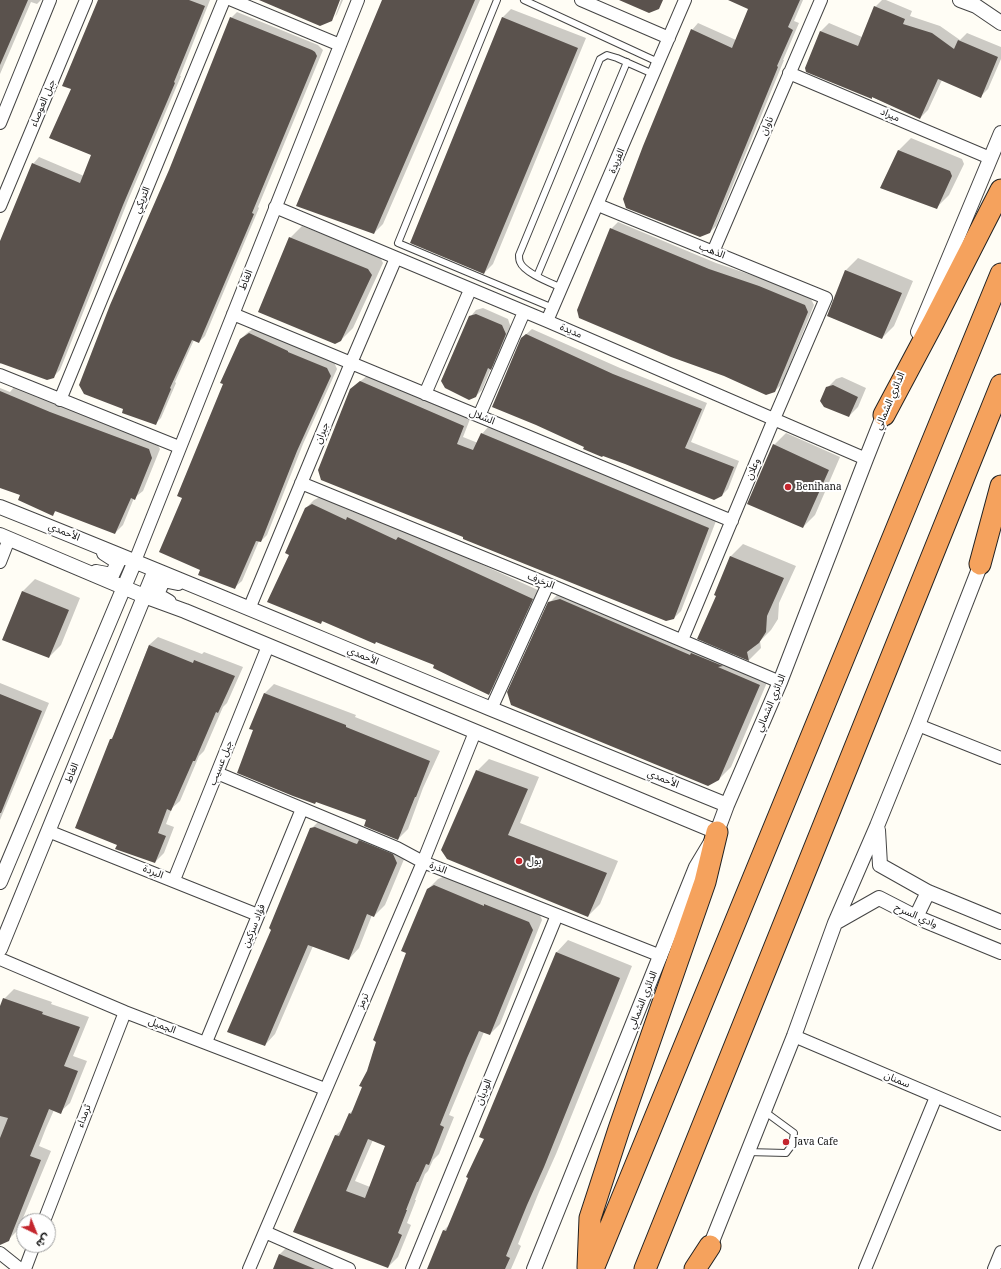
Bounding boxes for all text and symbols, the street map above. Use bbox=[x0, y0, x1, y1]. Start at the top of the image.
street label: جبل العوصاء bbox=[28, 78, 58, 128]
street label: ميراد bbox=[879, 106, 901, 124]
street label: ناوان bbox=[758, 115, 776, 137]
street label: الفريدة bbox=[606, 147, 628, 175]
street label: التريكي bbox=[131, 185, 153, 215]
street label: الذهب bbox=[697, 240, 727, 262]
street label: الغاط bbox=[237, 268, 255, 292]
street label: مديدة bbox=[558, 321, 584, 341]
street label: الدائري الشمالي bbox=[872, 370, 908, 432]
street label: الشلال bbox=[468, 406, 496, 428]
street label: جبران bbox=[312, 420, 332, 446]
street label: وعلان bbox=[743, 456, 763, 482]
place label: Benihana bbox=[796, 481, 842, 493]
marker: Benihana bbox=[783, 482, 793, 492]
street label: الأحمدي bbox=[47, 520, 81, 544]
street label: الزخرف bbox=[526, 570, 556, 592]
street label: الأحمدي bbox=[346, 644, 380, 668]
street label: الدائري الشمالي bbox=[753, 672, 789, 734]
street label: جبل عسيب bbox=[207, 739, 235, 787]
street label: الغاط bbox=[63, 761, 81, 785]
street label: الأحمدي bbox=[646, 767, 680, 791]
place label: بول bbox=[527, 855, 541, 867]
marker: بول bbox=[514, 856, 524, 866]
street label: الذرة bbox=[428, 859, 448, 877]
street label: البردة bbox=[141, 863, 165, 881]
street label: وادي السرح bbox=[893, 901, 939, 931]
street label: فؤاد سزكين bbox=[240, 903, 268, 949]
street label: الدائري الشمالي bbox=[626, 969, 660, 1031]
street label: ترمز bbox=[354, 991, 372, 1011]
street label: الجميل bbox=[147, 1015, 177, 1037]
street label: سمنان bbox=[882, 1069, 912, 1091]
street label: الوديان bbox=[473, 1077, 495, 1107]
street label: ثرمداء bbox=[74, 1103, 94, 1129]
place label: Java Cafe bbox=[794, 1136, 838, 1148]
marker: Java Cafe bbox=[781, 1137, 791, 1147]
north arrow bbox=[16, 1213, 56, 1253]
text: ش bbox=[33, 1231, 54, 1252]

